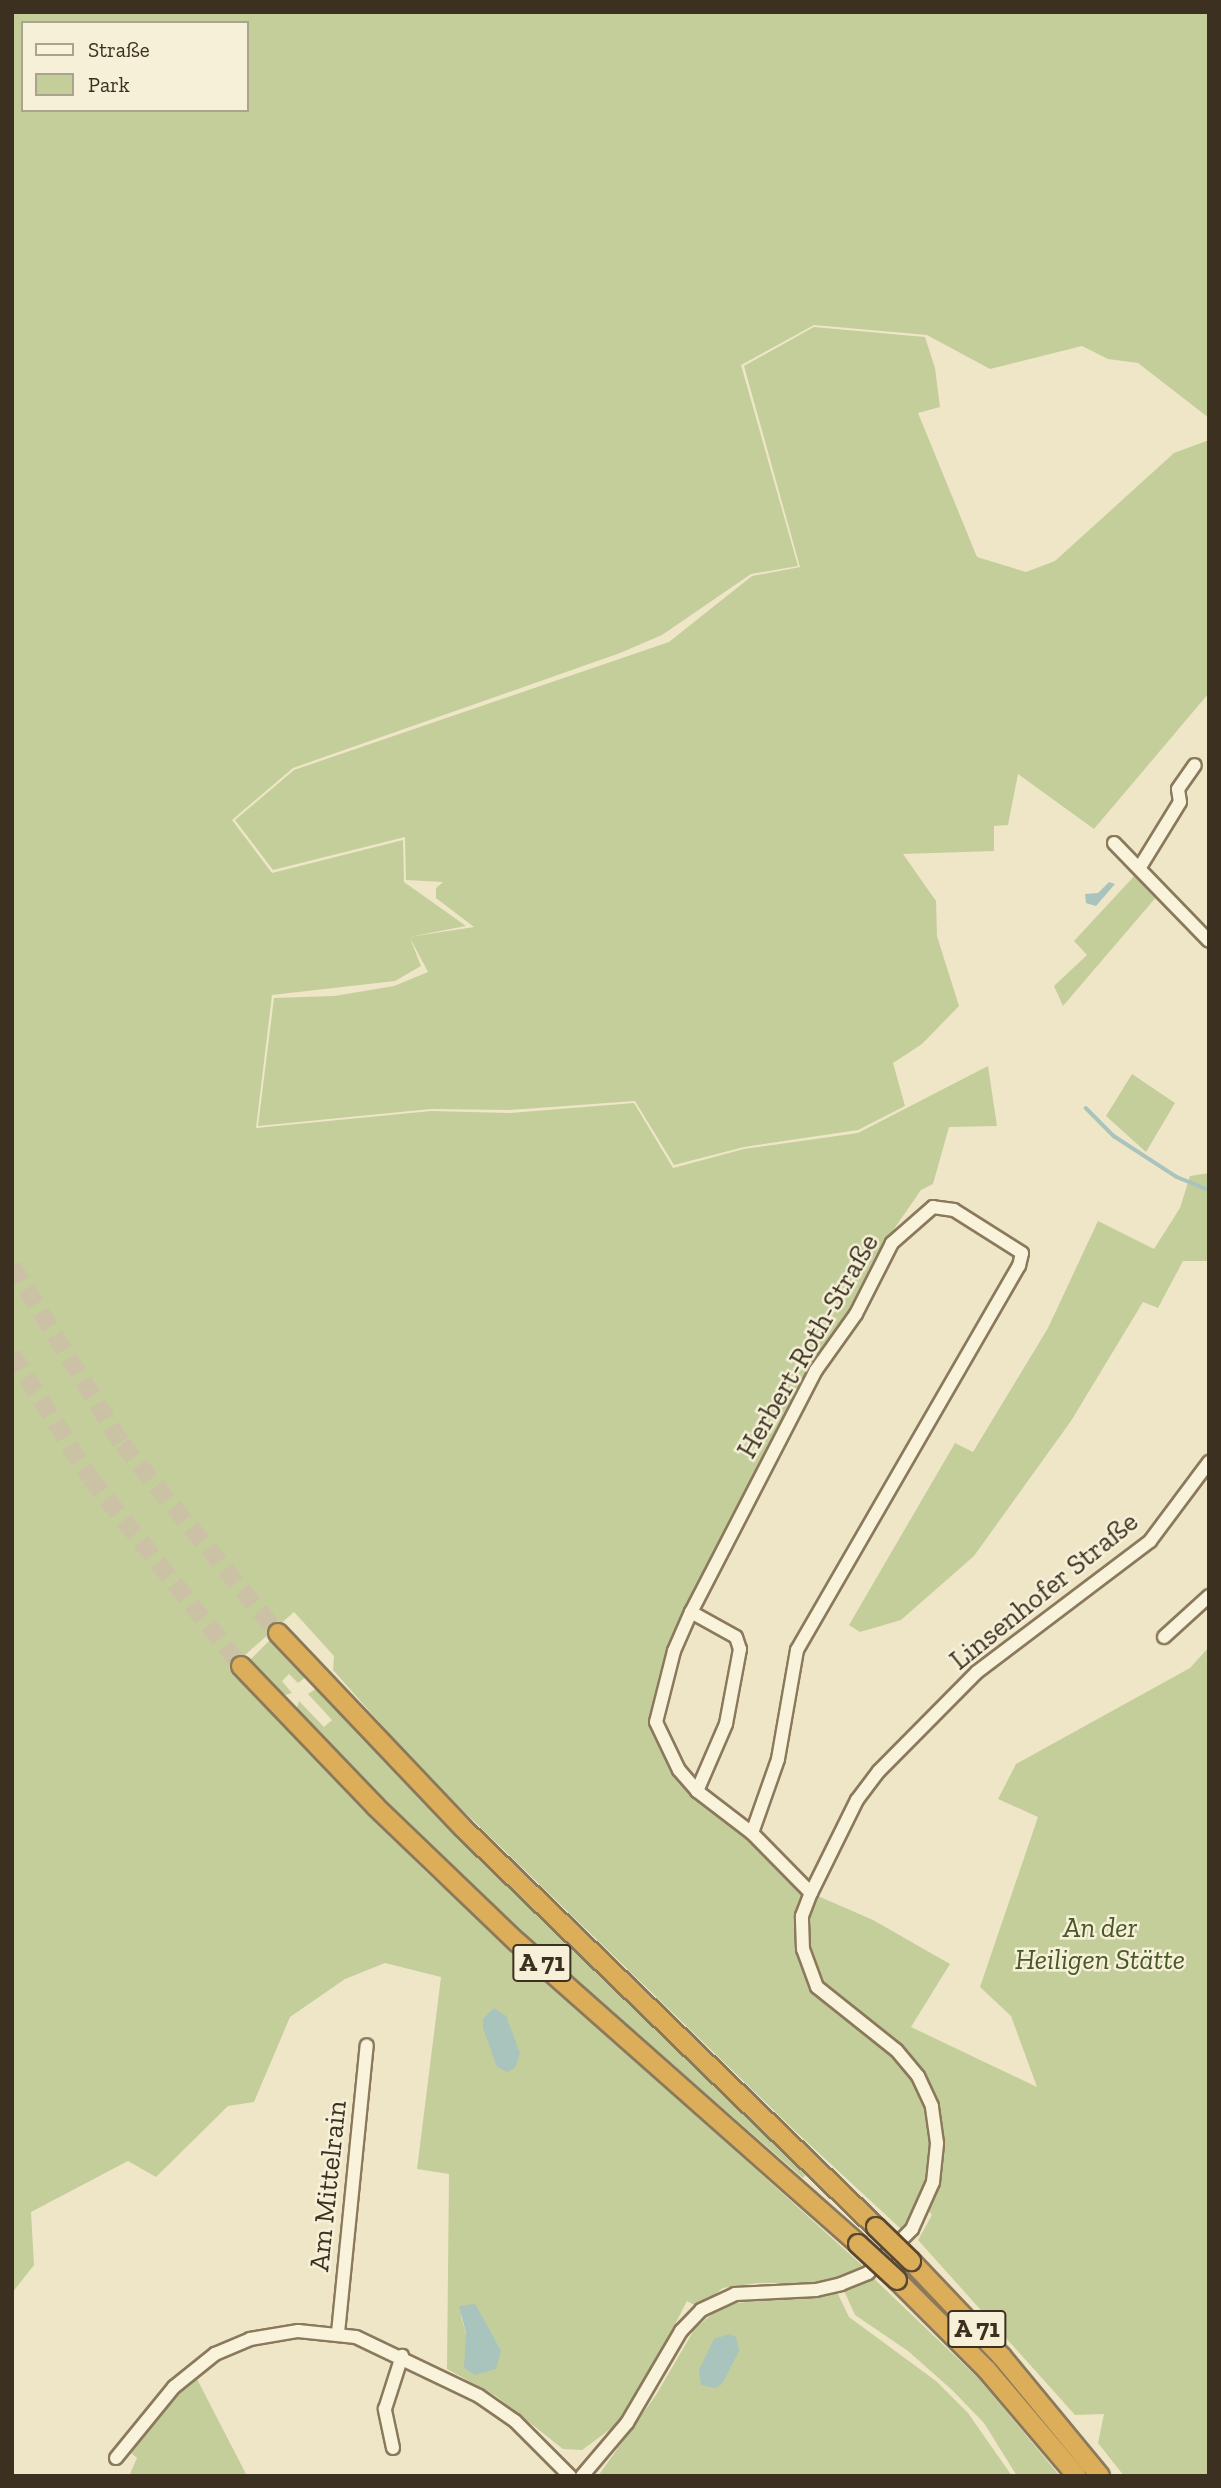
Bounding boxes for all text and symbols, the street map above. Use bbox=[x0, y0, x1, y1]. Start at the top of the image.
legend bbox=[21, 21, 248, 112]
text: Straße bbox=[88, 37, 150, 62]
text: Park bbox=[88, 72, 130, 97]
street label: Herbert-Roth-Straße bbox=[730, 1228, 886, 1464]
street label: Linsenhofer Straße bbox=[943, 1505, 1145, 1677]
park label: An der Heiligen Stätte bbox=[1015, 1911, 1185, 1977]
road number: A 71 bbox=[510, 1940, 574, 1986]
street label: Am Mittelrain bbox=[302, 2099, 354, 2273]
road number: A 71 bbox=[946, 2306, 1009, 2352]

